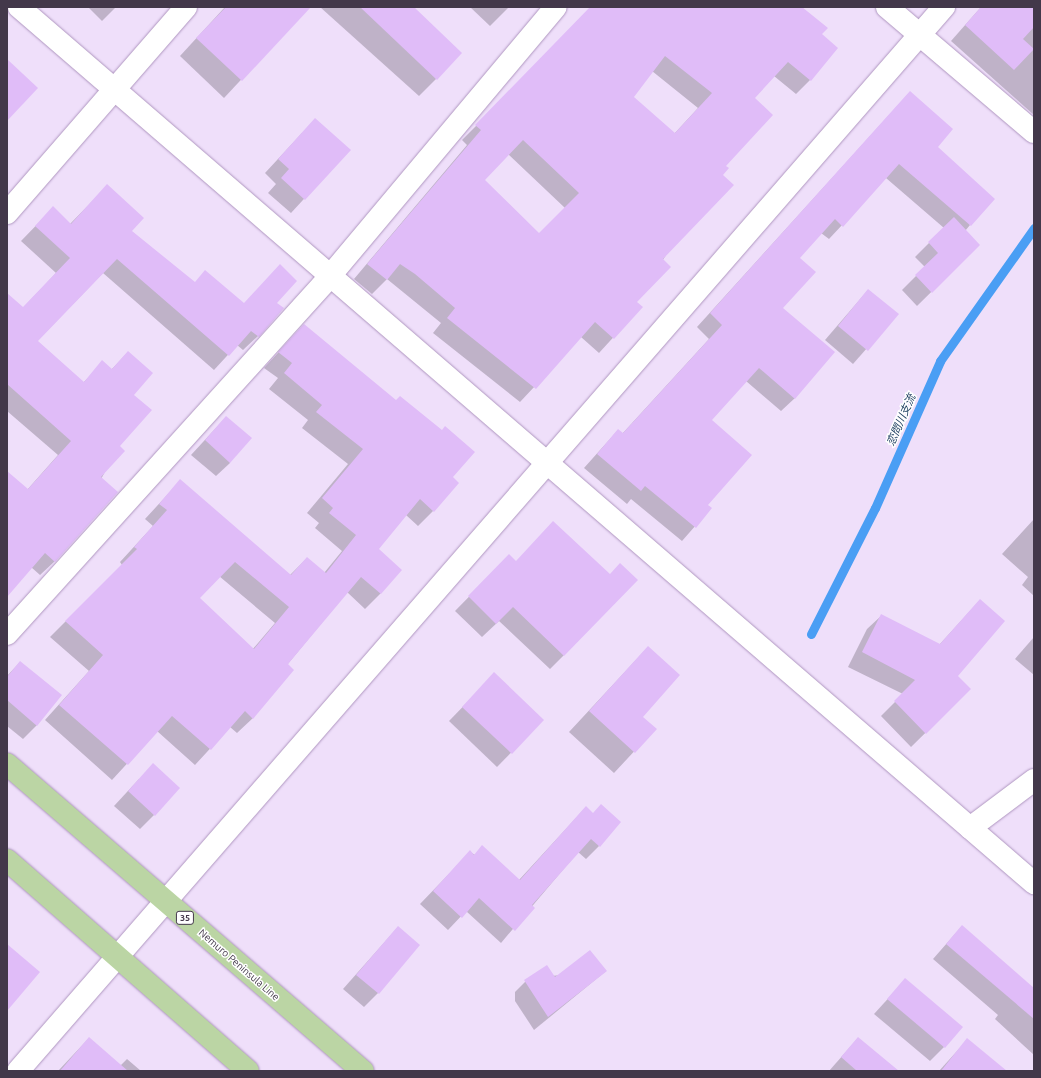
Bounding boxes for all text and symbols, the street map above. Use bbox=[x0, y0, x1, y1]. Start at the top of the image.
water label: 恋問川支流 bbox=[884, 392, 918, 448]
road number: 35 bbox=[175, 911, 195, 925]
street label: Nemuro Peninsula Line bbox=[196, 927, 282, 1003]

